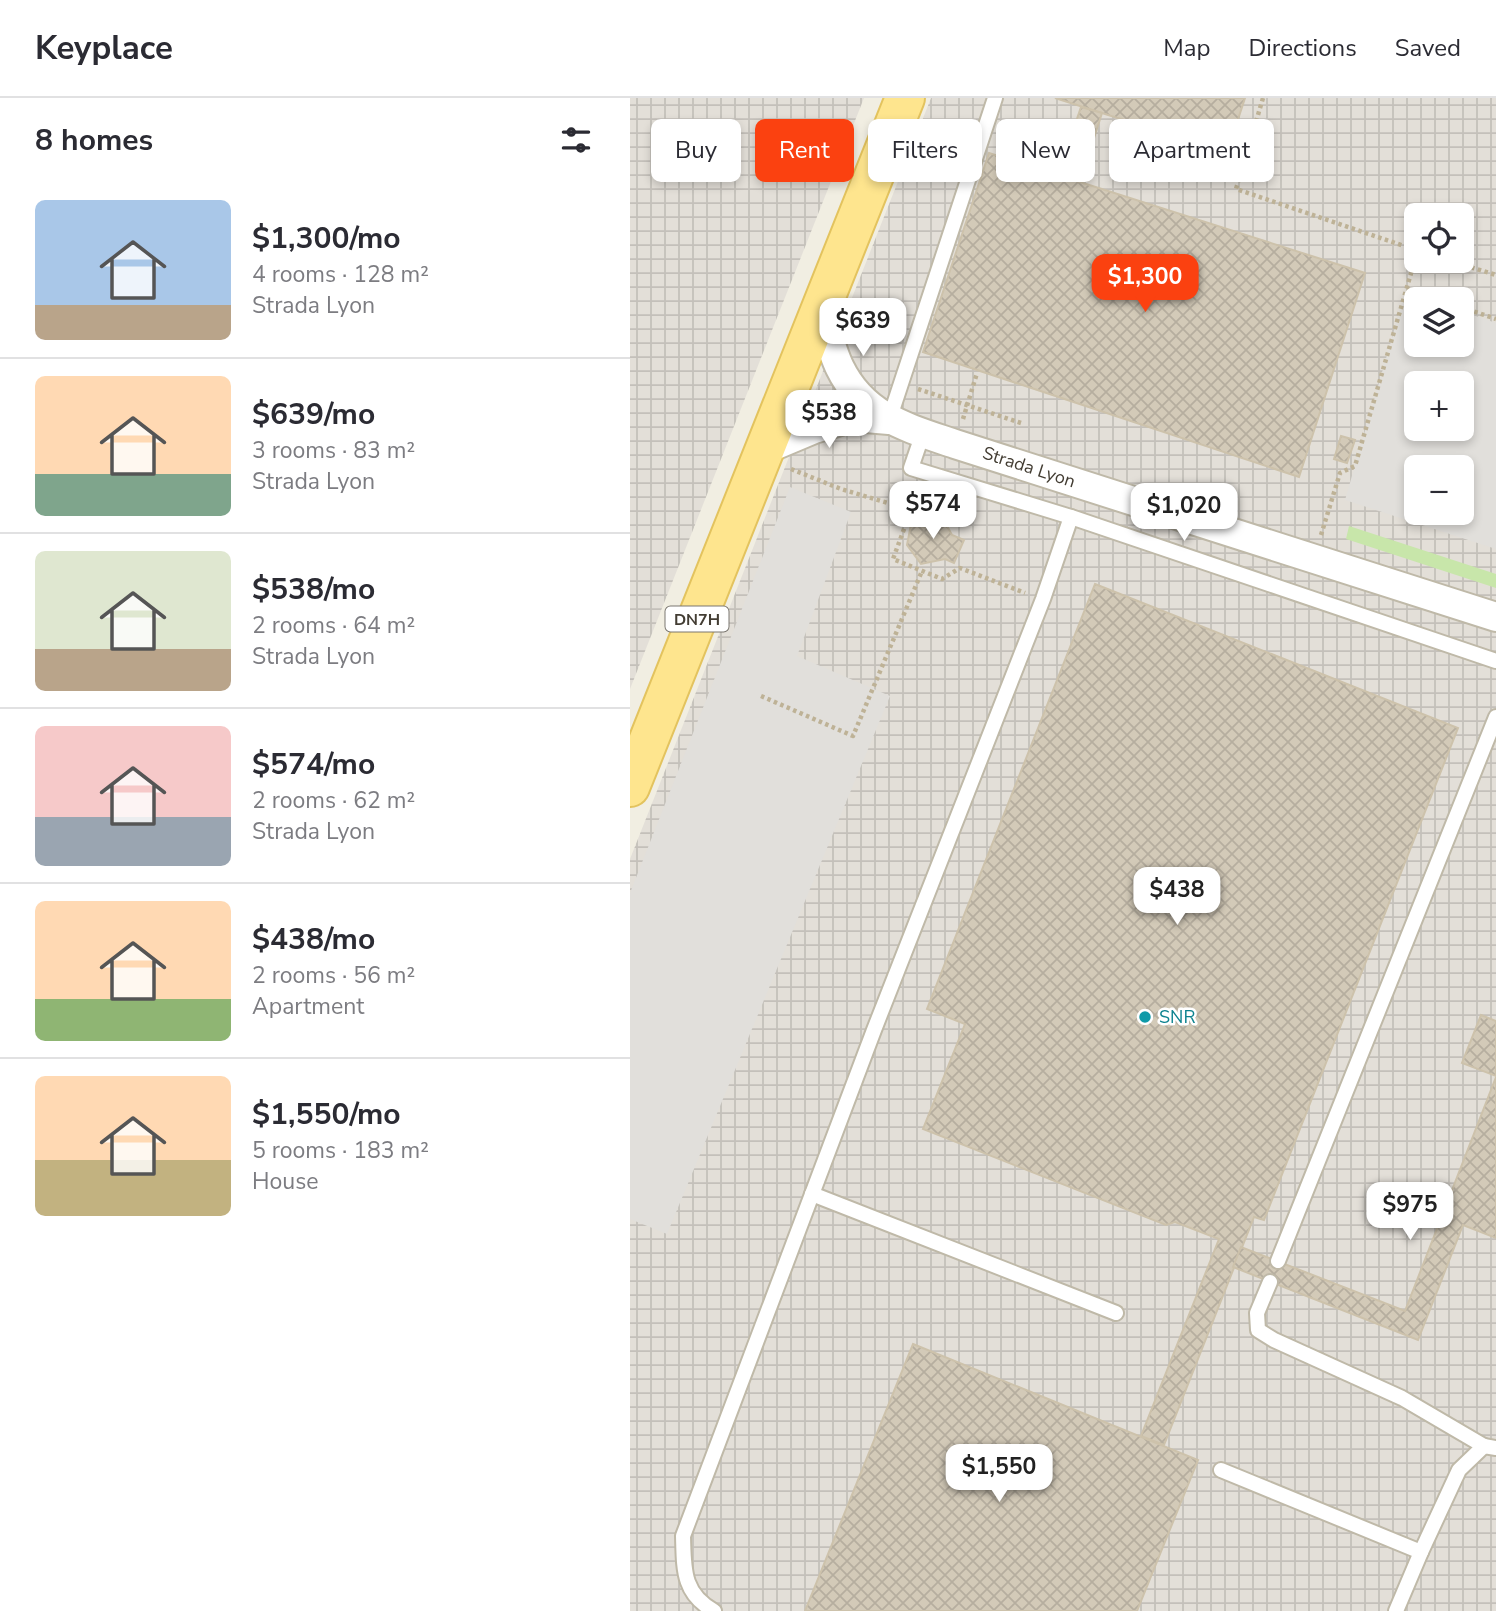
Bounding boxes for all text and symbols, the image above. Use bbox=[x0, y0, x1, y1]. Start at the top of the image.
text: Keyplace bbox=[35, 26, 173, 71]
text: Map bbox=[1163, 32, 1210, 64]
text: Directions bbox=[1248, 32, 1357, 64]
text: Saved bbox=[1395, 32, 1461, 64]
chip: Buy bbox=[651, 119, 741, 182]
chip: Rent bbox=[755, 119, 854, 182]
chip: Filters bbox=[868, 119, 982, 182]
chip: New bbox=[996, 119, 1095, 182]
chip: Apartment bbox=[1109, 119, 1274, 182]
text: 8 homes bbox=[35, 120, 153, 161]
icon: filters bbox=[557, 121, 595, 159]
map controls bbox=[1404, 203, 1474, 525]
button: locate bbox=[1404, 203, 1474, 273]
text: $1,300/mo bbox=[252, 218, 401, 259]
icon: home bbox=[91, 228, 175, 312]
pin: $1,300 bbox=[1088, 254, 1202, 314]
text: 4 rooms · 128 m² bbox=[252, 259, 429, 290]
text: $1,300 bbox=[1108, 261, 1182, 292]
button: layers bbox=[1404, 287, 1474, 357]
text: Strada Lyon bbox=[252, 290, 375, 321]
pin: $639 bbox=[822, 299, 904, 358]
text: $639 bbox=[835, 305, 891, 336]
button: + bbox=[1404, 371, 1474, 441]
pin: $538 bbox=[788, 390, 870, 450]
text: $639/mo bbox=[252, 394, 375, 435]
text: $538 bbox=[801, 397, 857, 428]
icon: home bbox=[91, 404, 175, 488]
text: 3 rooms · 83 m² bbox=[252, 435, 415, 466]
street label: Strada Lyon bbox=[980, 441, 1078, 493]
button: − bbox=[1404, 455, 1474, 525]
text: Strada Lyon bbox=[252, 466, 375, 497]
pin: $574 bbox=[892, 482, 974, 541]
pin: $1,020 bbox=[1127, 484, 1241, 543]
text: $574 bbox=[905, 488, 961, 519]
text: $1,020 bbox=[1147, 490, 1221, 521]
text: $538/mo bbox=[252, 569, 375, 610]
icon: home bbox=[91, 579, 175, 663]
road number: DN7H bbox=[666, 606, 728, 632]
text: 2 rooms · 64 m² bbox=[252, 610, 415, 641]
text: Strada Lyon bbox=[252, 641, 375, 672]
text: $574/mo bbox=[252, 744, 375, 785]
icon: home bbox=[91, 754, 175, 838]
text: 2 rooms · 62 m² bbox=[252, 785, 415, 816]
text: Strada Lyon bbox=[252, 816, 375, 847]
pin: $438 bbox=[1136, 868, 1218, 927]
text: $438 bbox=[1149, 874, 1205, 905]
text: $438/mo bbox=[252, 919, 375, 960]
icon: home bbox=[91, 929, 175, 1013]
text: 2 rooms · 56 m² bbox=[252, 960, 415, 991]
text: Apartment bbox=[252, 991, 364, 1022]
place label: SNR bbox=[1159, 1005, 1195, 1029]
marker: SNR bbox=[1137, 1009, 1153, 1025]
text: $1,550/mo bbox=[252, 1094, 401, 1135]
icon: home bbox=[91, 1104, 175, 1188]
text: 5 rooms · 183 m² bbox=[252, 1135, 429, 1166]
text: House bbox=[252, 1166, 319, 1197]
pin: $975 bbox=[1369, 1182, 1451, 1242]
text: $975 bbox=[1382, 1189, 1438, 1220]
pin: $1,550 bbox=[942, 1444, 1056, 1504]
text: $1,550 bbox=[962, 1451, 1036, 1482]

